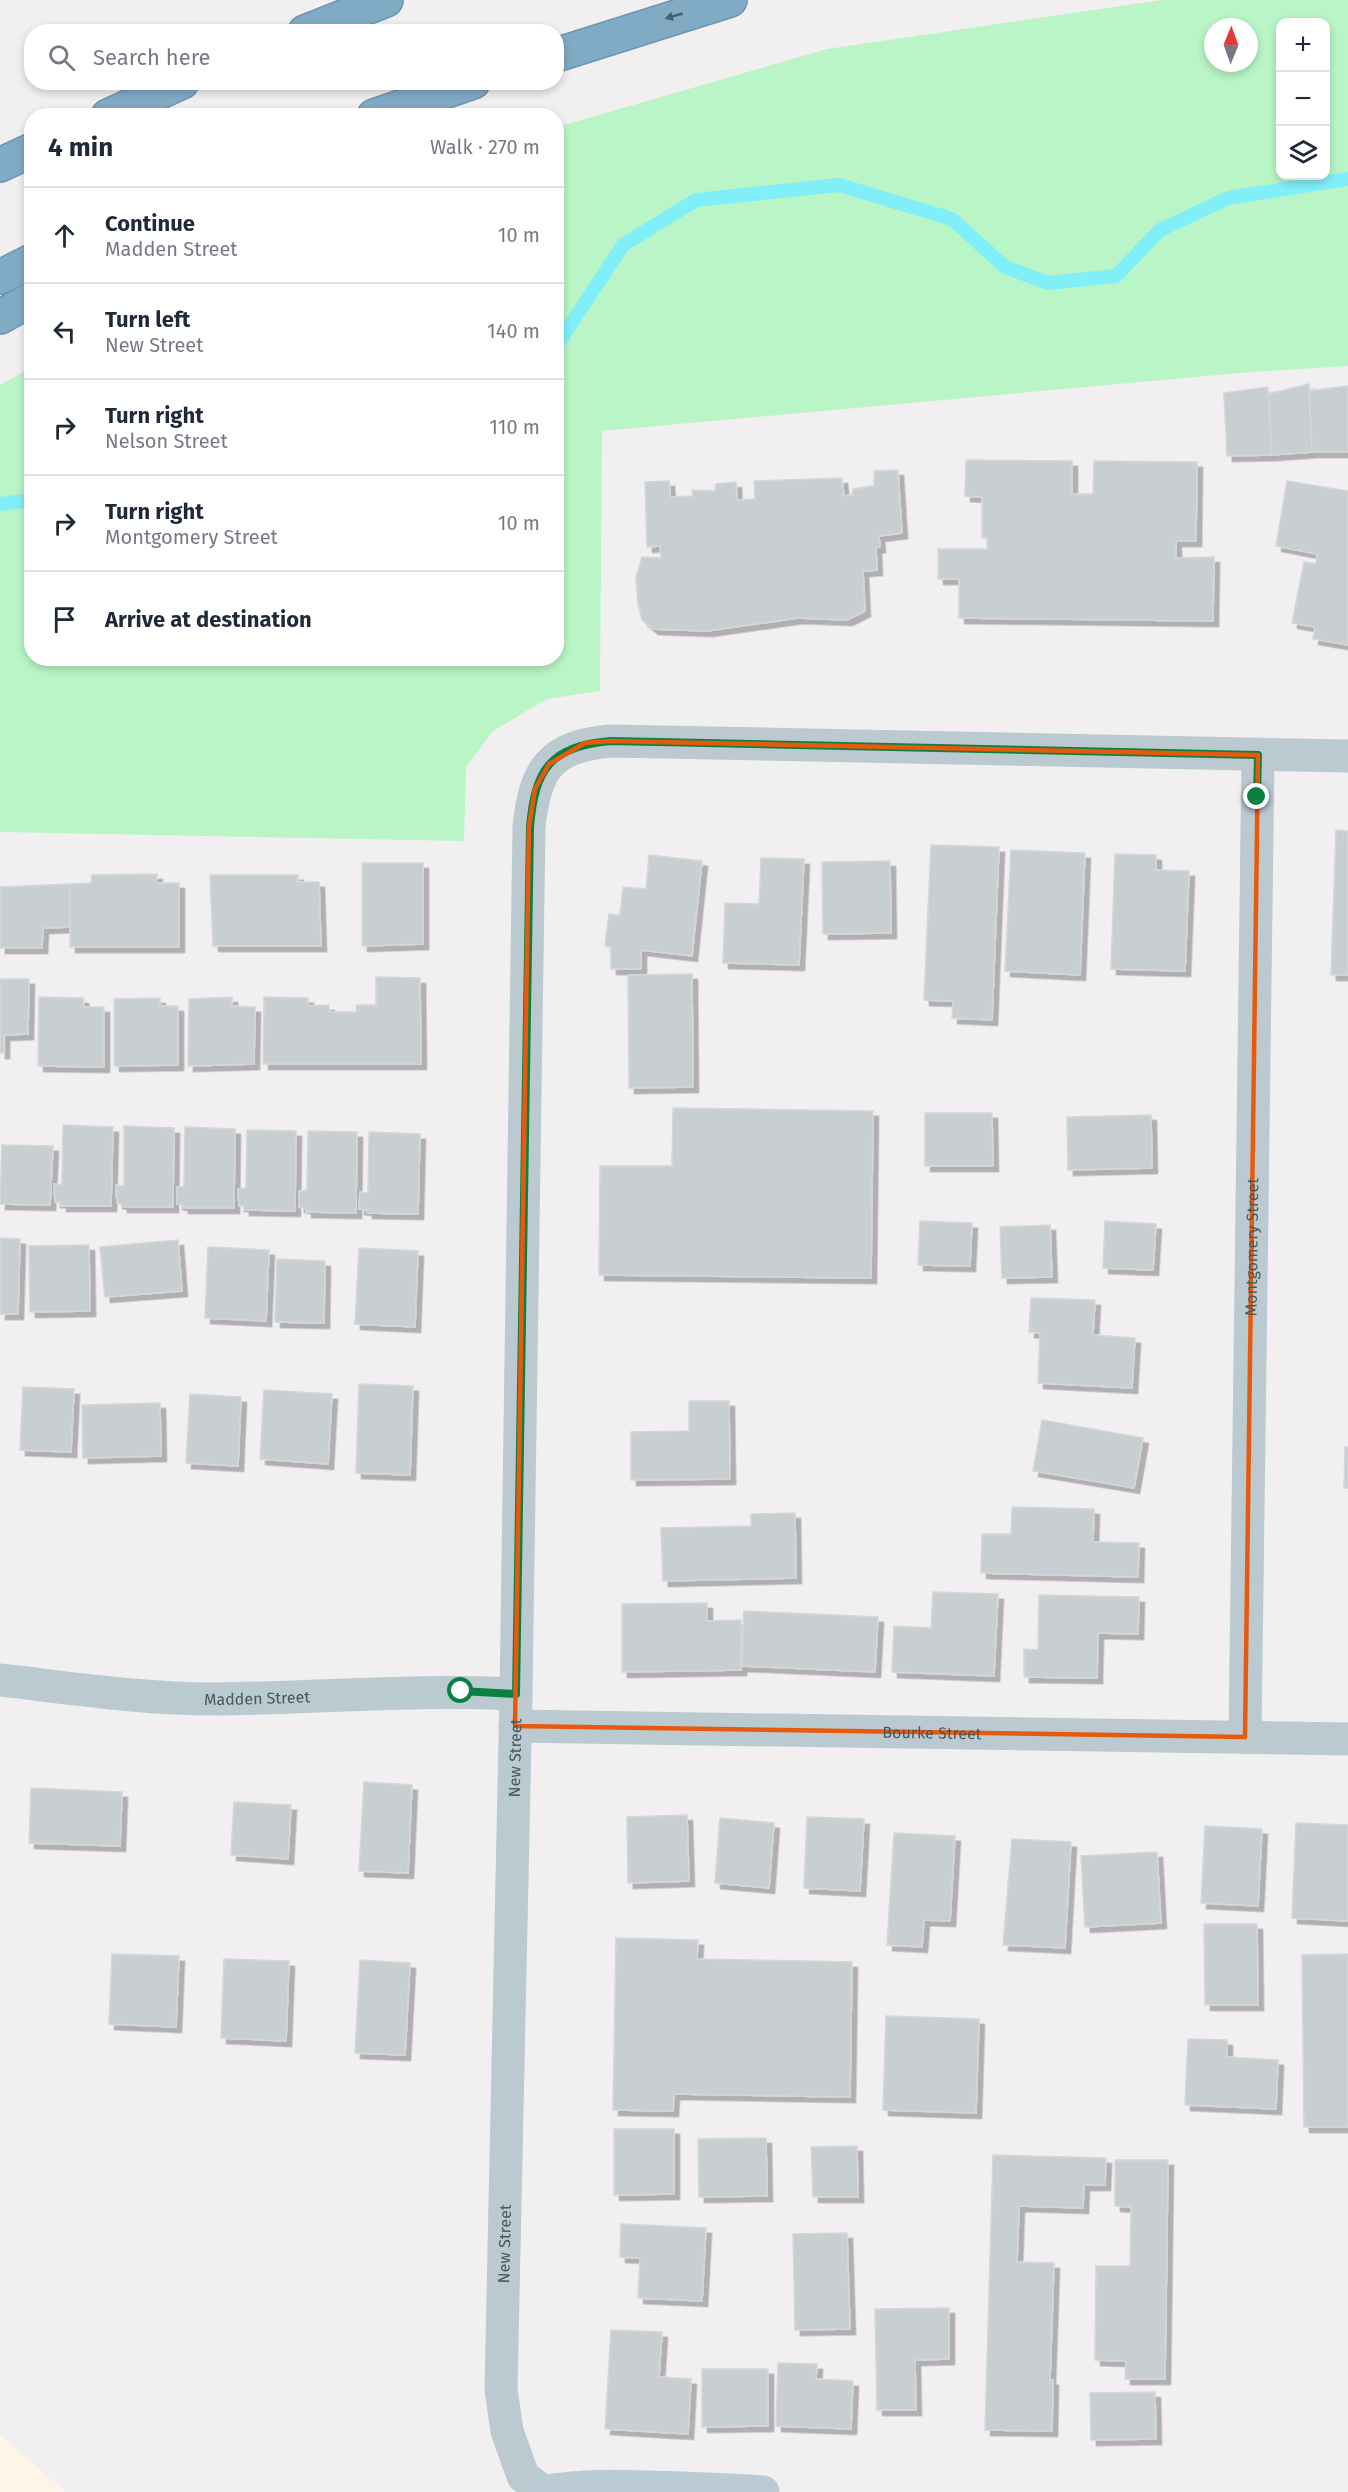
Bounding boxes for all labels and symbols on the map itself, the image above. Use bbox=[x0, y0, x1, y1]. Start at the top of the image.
one-way arrow bbox=[665, 12, 683, 21]
north arrow bbox=[1204, 18, 1258, 72]
route end bbox=[1243, 783, 1269, 809]
street label: Montgomery Street bbox=[1242, 1178, 1262, 1316]
route start bbox=[447, 1677, 473, 1703]
street label: Madden Street bbox=[204, 1687, 311, 1709]
street label: New Street bbox=[505, 1718, 525, 1798]
street label: Bourke Street bbox=[882, 1723, 982, 1743]
street label: New Street bbox=[494, 2204, 515, 2283]

